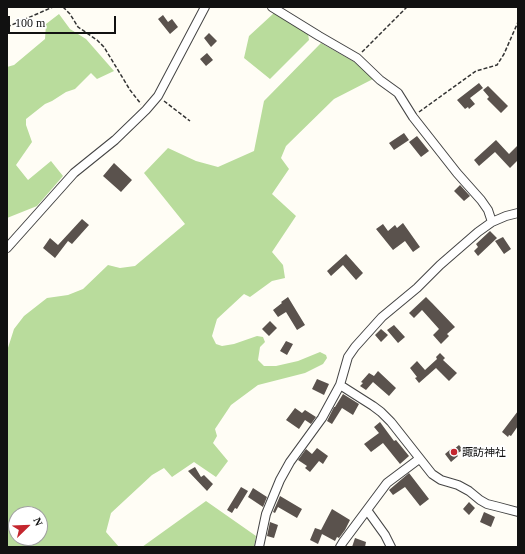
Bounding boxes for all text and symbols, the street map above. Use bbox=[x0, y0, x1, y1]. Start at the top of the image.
scale bar bbox=[10, 8, 118, 34]
text: 100 m bbox=[15, 16, 45, 30]
place label: 諏訪神社 bbox=[462, 445, 506, 459]
marker: 諏訪神社 bbox=[449, 447, 459, 457]
north arrow bbox=[8, 506, 48, 546]
text: N bbox=[31, 516, 45, 528]

